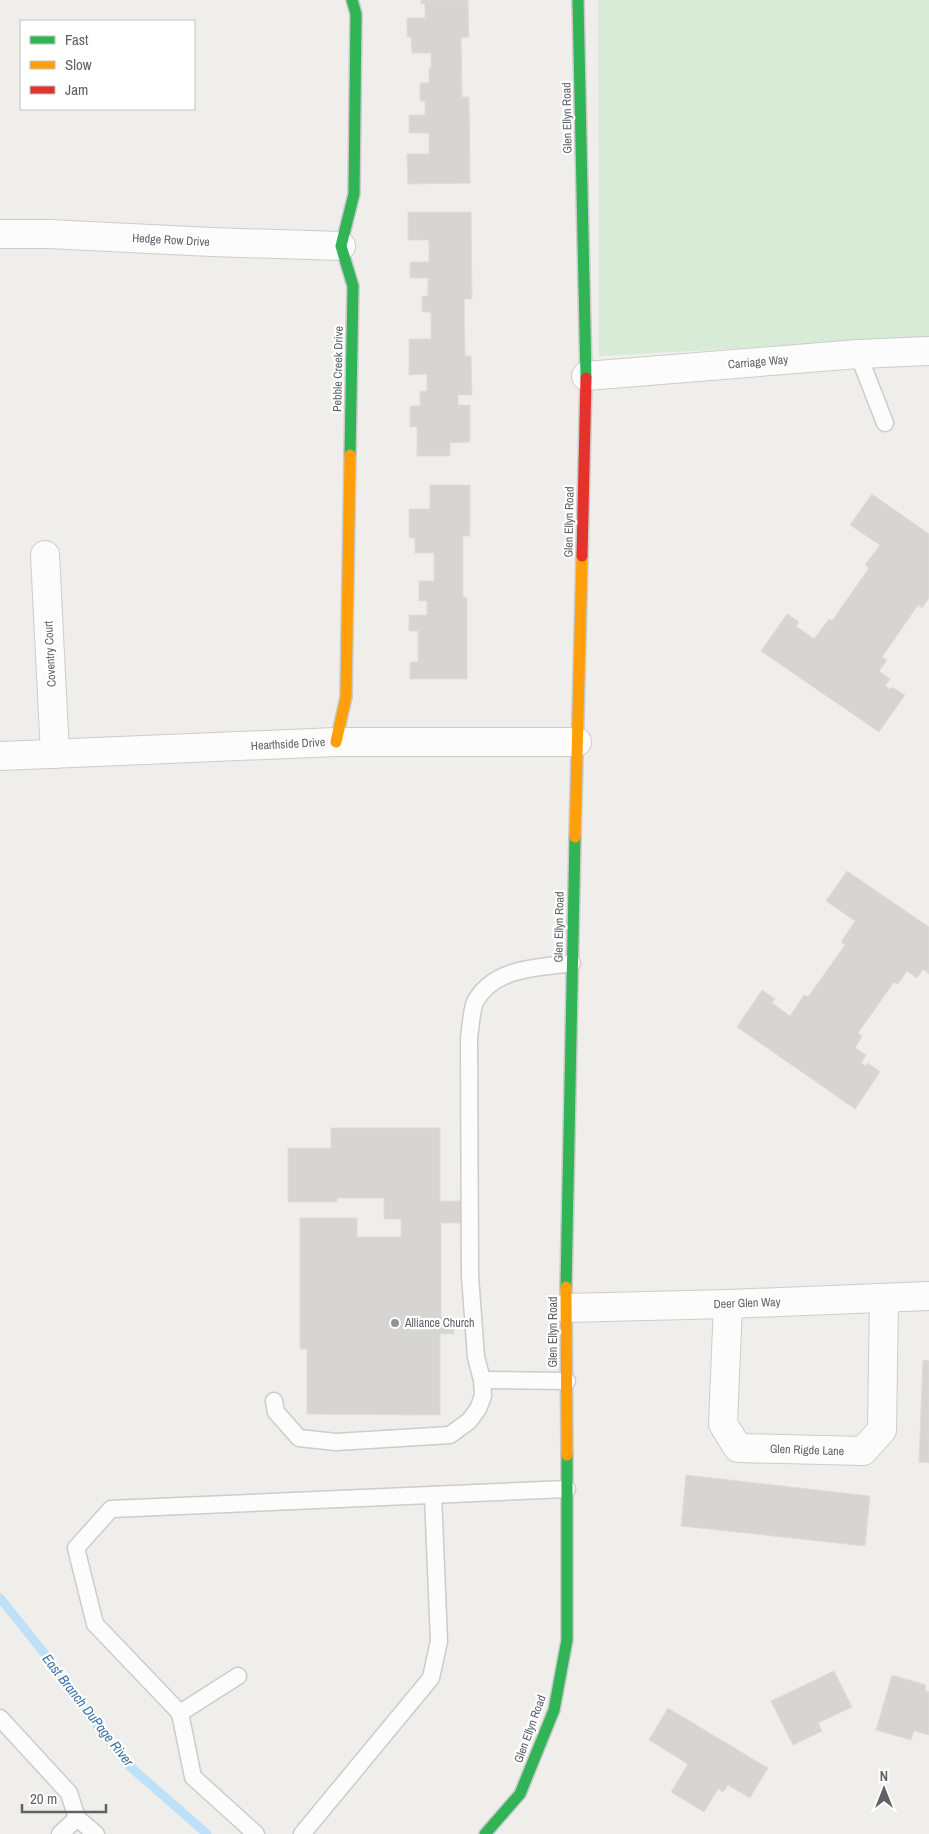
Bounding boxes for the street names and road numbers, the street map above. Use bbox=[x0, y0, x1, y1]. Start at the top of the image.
street label: Glen Ellyn Road bbox=[558, 82, 576, 154]
street label: Hedge Row Drive bbox=[132, 230, 210, 250]
street label: Pebble Creek Drive bbox=[329, 326, 347, 412]
street label: Carriage Way bbox=[727, 351, 789, 373]
street label: Glen Ellyn Road bbox=[560, 486, 578, 558]
street label: Coventry Court bbox=[40, 620, 60, 687]
street label: Hearthside Drive bbox=[250, 734, 326, 754]
street label: Glen Ellyn Road bbox=[550, 891, 568, 963]
street label: Deer Glen Way bbox=[713, 1294, 781, 1312]
street label: Glen Ellyn Road bbox=[545, 1296, 561, 1368]
street label: Glen Rigde Lane bbox=[770, 1441, 844, 1459]
street label: Glen Ellyn Road bbox=[510, 1693, 550, 1765]

